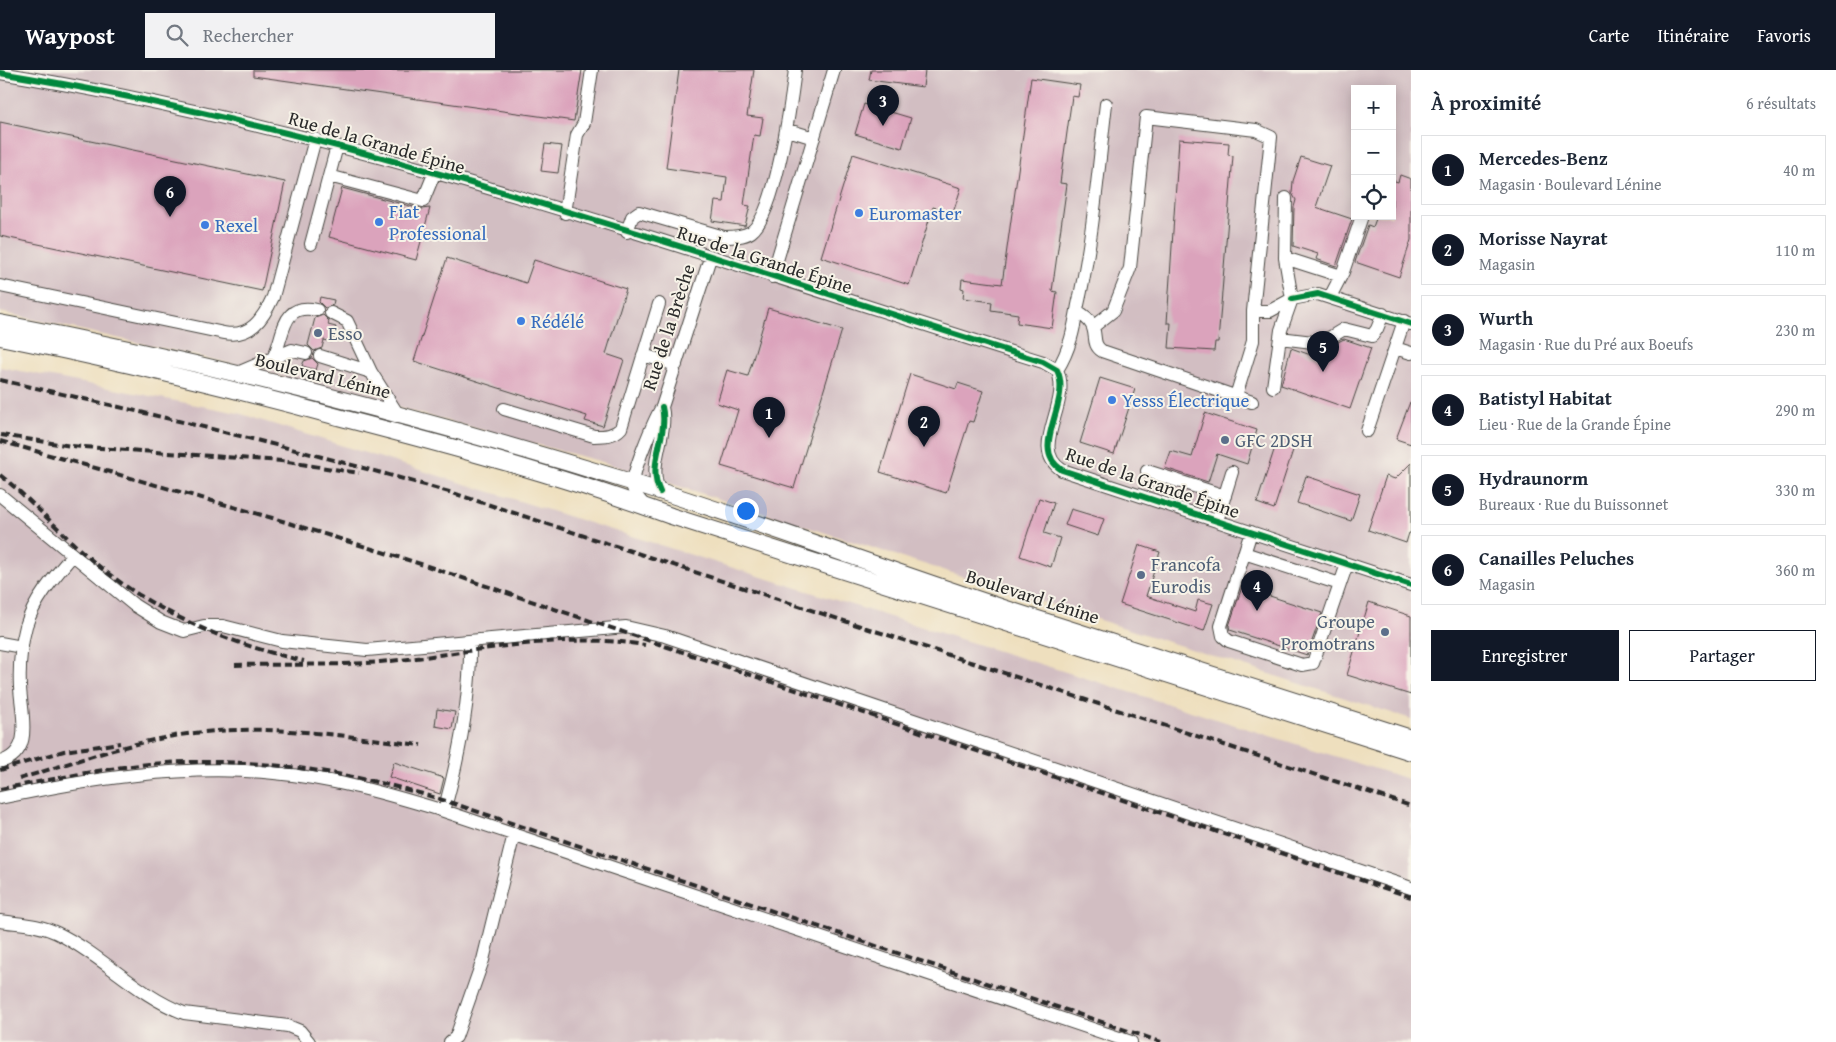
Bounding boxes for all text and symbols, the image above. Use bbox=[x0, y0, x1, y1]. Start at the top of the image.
search box bbox=[145, 13, 495, 58]
text: Waypost bbox=[25, 18, 115, 53]
icon: search bbox=[163, 21, 191, 49]
text: Rechercher bbox=[203, 21, 294, 49]
text: Carte bbox=[1589, 22, 1629, 49]
text: Itinéraire bbox=[1657, 22, 1729, 49]
text: Favoris bbox=[1757, 22, 1811, 49]
pin: 3 bbox=[867, 85, 899, 126]
map controls bbox=[1351, 85, 1396, 220]
button: + bbox=[1351, 85, 1396, 130]
text: À proximité bbox=[1431, 87, 1541, 118]
text: 6 résultats bbox=[1746, 91, 1816, 115]
street label: Rue de la Grande Épine bbox=[285, 103, 469, 181]
button: − bbox=[1351, 130, 1396, 175]
text: Mercedes-Benz bbox=[1479, 144, 1608, 172]
text: 1 bbox=[1444, 158, 1452, 182]
text: 40 m bbox=[1783, 158, 1815, 182]
text: Magasin · Boulevard Lénine bbox=[1479, 172, 1662, 196]
button: locate bbox=[1351, 175, 1396, 220]
pin: 6 bbox=[154, 176, 186, 217]
place label: Fiat Professional bbox=[389, 197, 487, 247]
place label: Euromaster bbox=[869, 199, 962, 227]
marker: Euromaster bbox=[853, 207, 865, 219]
place label: Rexel bbox=[215, 211, 258, 239]
marker: Fiat Professional bbox=[373, 216, 385, 228]
street label: Rue de la Grande Épine bbox=[674, 217, 856, 301]
marker: Rexel bbox=[199, 219, 211, 231]
text: Morisse Nayrat bbox=[1479, 224, 1608, 252]
text: 2 bbox=[1444, 238, 1452, 262]
text: 110 m bbox=[1775, 238, 1815, 262]
text: Magasin bbox=[1479, 252, 1535, 276]
street label: Rue de la Brèche bbox=[634, 260, 702, 394]
text: Wurth bbox=[1479, 304, 1533, 332]
place label: Rédélé bbox=[531, 307, 584, 335]
marker: Rédélé bbox=[515, 315, 527, 327]
text: 3 bbox=[1444, 318, 1452, 342]
text: 230 m bbox=[1775, 318, 1815, 342]
place label: Esso bbox=[328, 319, 362, 347]
marker: Esso bbox=[312, 327, 324, 339]
pin: 5 bbox=[1307, 331, 1339, 372]
text: Magasin · Rue du Pré aux Boeufs bbox=[1479, 332, 1693, 356]
street label: Boulevard Lénine bbox=[252, 345, 394, 405]
text: Batistyl Habitat bbox=[1479, 384, 1612, 412]
place label: Yesss Électrique bbox=[1122, 386, 1249, 414]
marker: Yesss Électrique bbox=[1106, 394, 1118, 406]
pin: 1 bbox=[753, 397, 785, 438]
text: 4 bbox=[1444, 398, 1452, 422]
text: 290 m bbox=[1775, 398, 1815, 422]
pin: 2 bbox=[908, 406, 940, 447]
text: Lieu · Rue de la Grande Épine bbox=[1479, 412, 1671, 436]
place label: GFC 2DSH bbox=[1235, 426, 1313, 454]
marker: GFC 2DSH bbox=[1219, 434, 1231, 446]
street label: Rue de la Grande Épine bbox=[1062, 439, 1244, 525]
text: Hydraunorm bbox=[1479, 464, 1588, 492]
text: 5 bbox=[1444, 478, 1452, 502]
text: 330 m bbox=[1775, 478, 1815, 502]
text: Bureaux · Rue du Buissonnet bbox=[1479, 492, 1668, 516]
your location bbox=[733, 498, 759, 524]
text: Canailles Peluches bbox=[1479, 544, 1634, 572]
place label: Francofa Eurodis bbox=[1151, 550, 1221, 600]
text: 6 bbox=[1444, 558, 1452, 582]
text: 360 m bbox=[1775, 558, 1815, 582]
street label: Boulevard Lénine bbox=[963, 561, 1103, 631]
marker: Francofa Eurodis bbox=[1135, 569, 1147, 581]
pin: 4 bbox=[1241, 570, 1273, 611]
text: Magasin bbox=[1479, 572, 1535, 596]
place label: Groupe Promotrans bbox=[1281, 607, 1375, 657]
marker: Groupe Promotrans bbox=[1379, 626, 1391, 638]
button: Enregistrer bbox=[1431, 630, 1619, 681]
button: Partager bbox=[1629, 630, 1816, 681]

